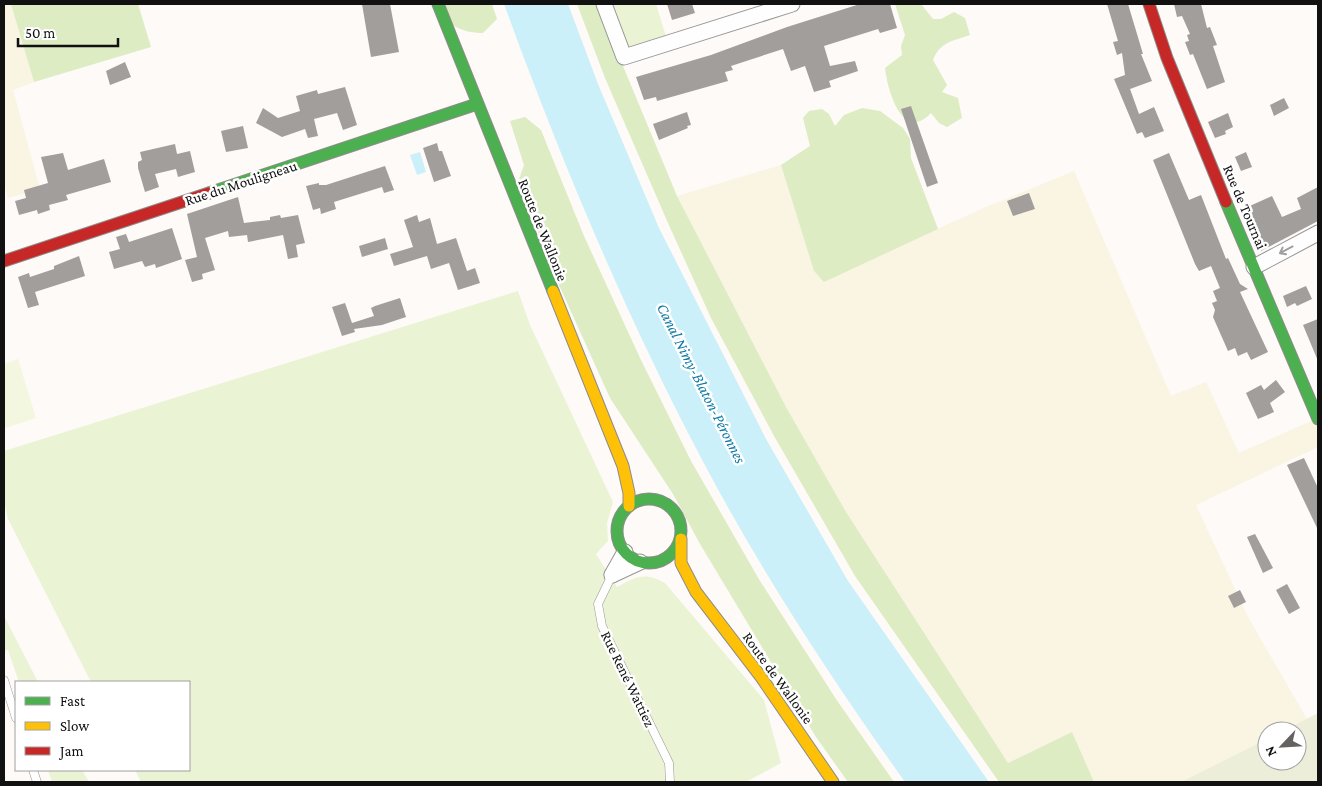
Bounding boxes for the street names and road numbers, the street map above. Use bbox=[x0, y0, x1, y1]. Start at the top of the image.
street label: Rue du Mouligneau bbox=[183, 157, 299, 210]
street label: Rue de Tournai bbox=[1220, 162, 1270, 252]
street label: Route de Wallonie bbox=[515, 176, 571, 284]
street label: Rue René Wattiez bbox=[598, 629, 658, 729]
street label: Route de Wallonie bbox=[739, 629, 817, 727]

